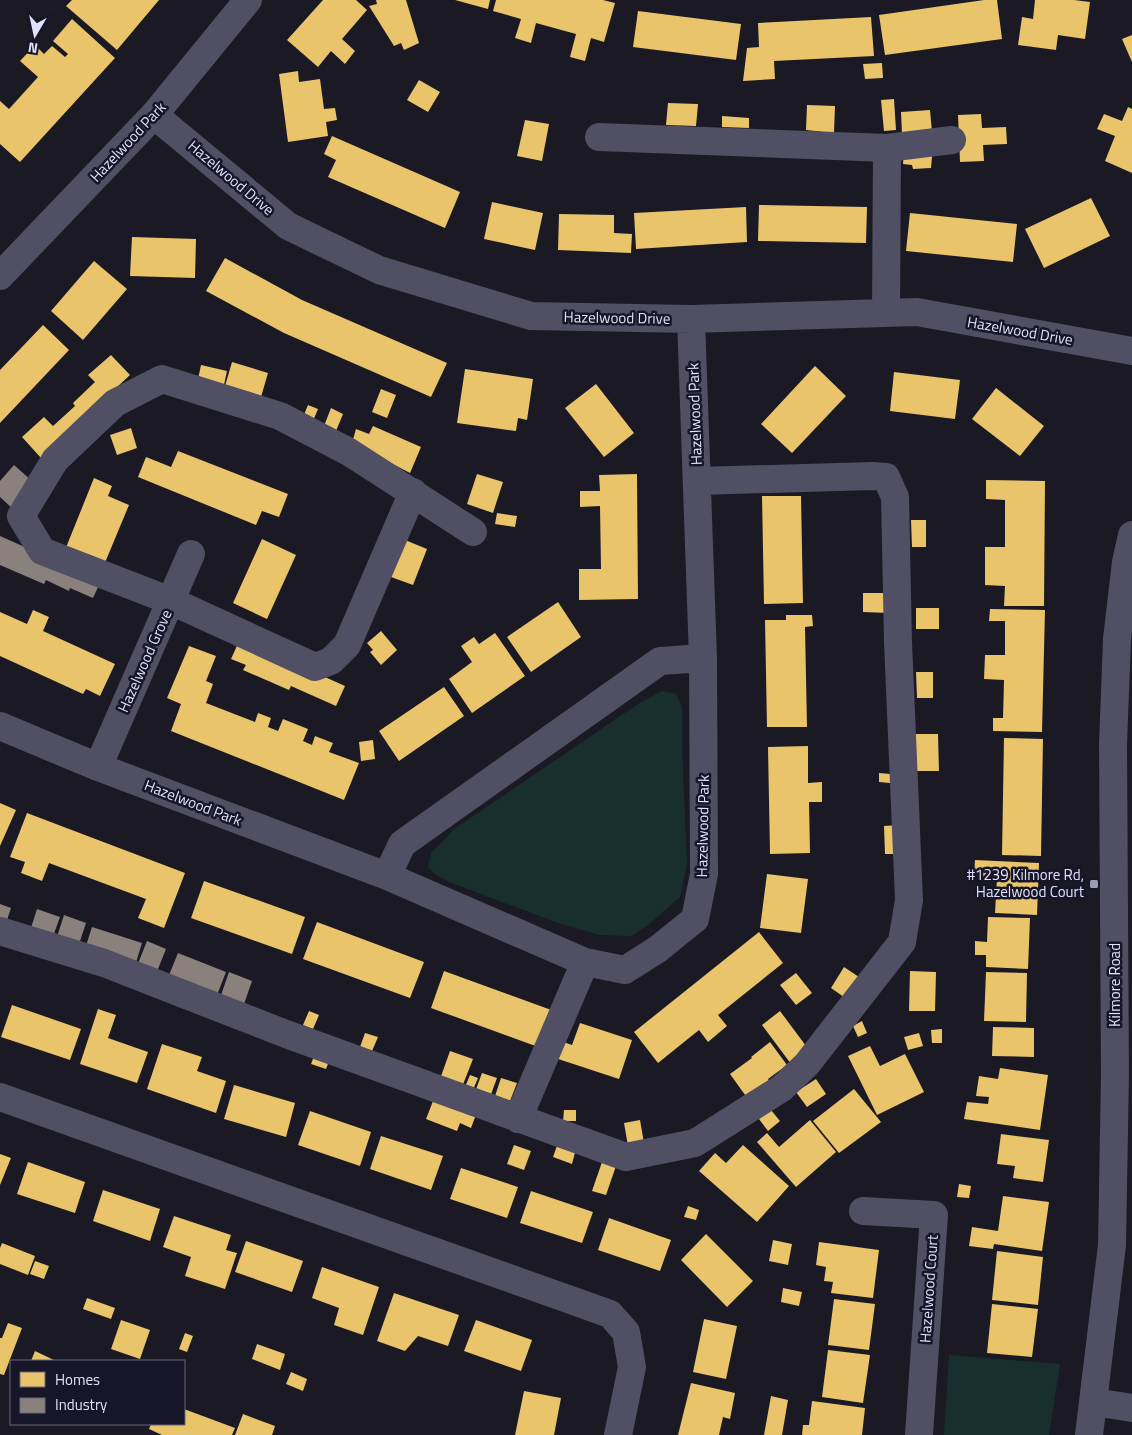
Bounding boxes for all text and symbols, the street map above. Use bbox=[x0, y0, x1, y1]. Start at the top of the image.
north arrow bbox=[10, 10, 60, 60]
text: N bbox=[26, 37, 39, 59]
street label: Hazelwood Park bbox=[84, 96, 171, 187]
street label: Hazelwood Drive bbox=[183, 135, 280, 221]
street label: Hazelwood Drive bbox=[563, 305, 671, 330]
street label: Hazelwood Drive bbox=[966, 310, 1075, 351]
street label: Hazelwood Park bbox=[681, 362, 708, 466]
street label: Hazelwood Grove bbox=[112, 606, 178, 716]
street label: Hazelwood Park bbox=[141, 773, 245, 832]
street label: Hazelwood Park bbox=[690, 774, 715, 877]
place label: #1239 Kilmore Rd, Hazelwood Court bbox=[967, 863, 1085, 903]
marker: #1239 Kilmore Rd, Hazelwood Court bbox=[1088, 878, 1100, 890]
street label: Kilmore Road bbox=[1103, 943, 1126, 1027]
street label: Hazelwood Court bbox=[913, 1233, 944, 1344]
legend bbox=[10, 1360, 185, 1425]
text: Homes bbox=[55, 1368, 100, 1391]
text: Industry bbox=[55, 1393, 107, 1416]

